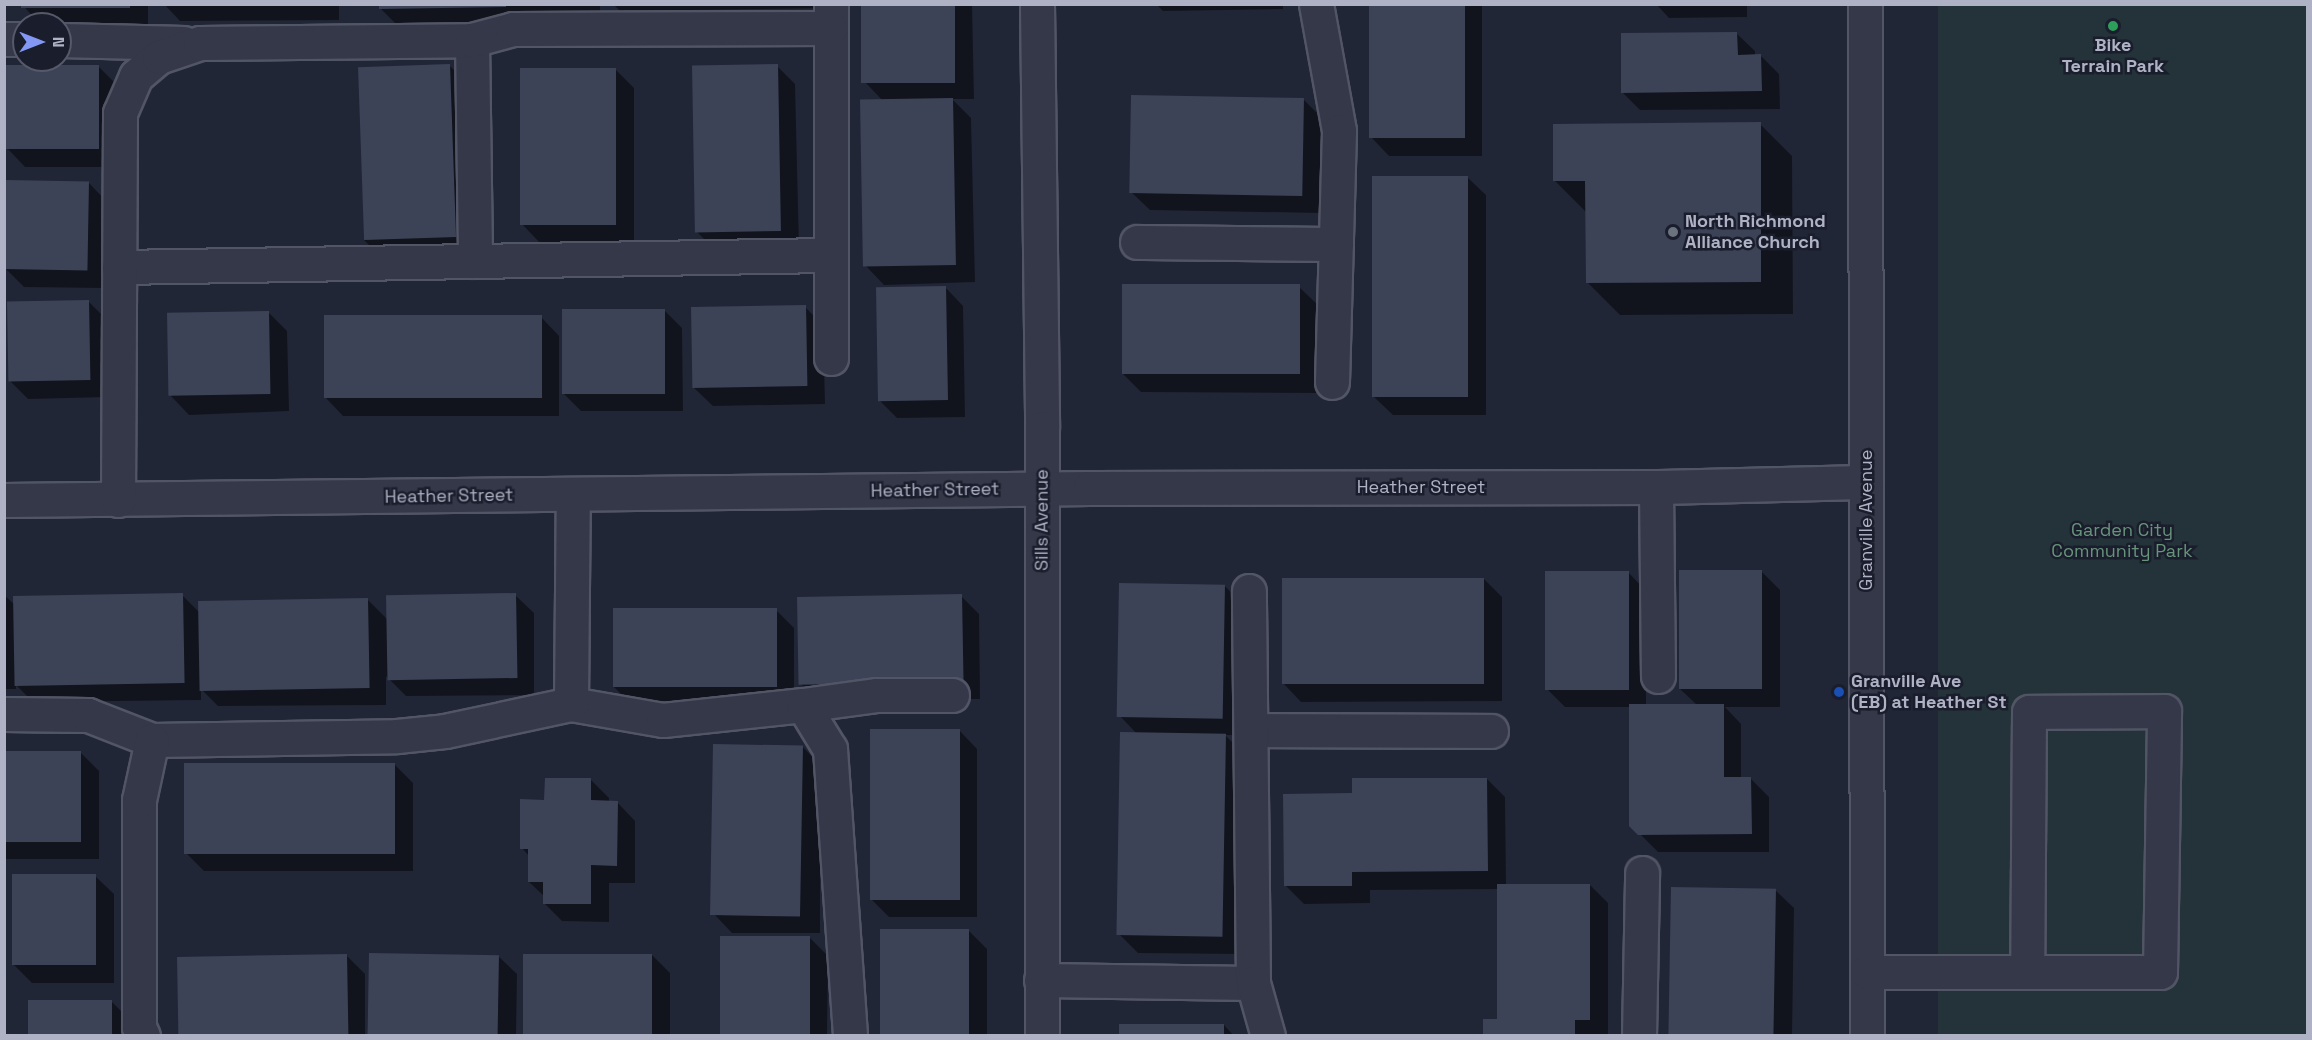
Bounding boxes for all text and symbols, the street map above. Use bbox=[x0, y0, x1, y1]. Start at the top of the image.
north arrow bbox=[12, 12, 72, 72]
marker: Bike Terrain Park bbox=[2106, 19, 2120, 33]
place label: Bike Terrain Park bbox=[2062, 35, 2164, 78]
text: N bbox=[48, 37, 69, 47]
place label: North Richmond Alliance Church bbox=[1685, 211, 1826, 254]
marker: North Richmond Alliance Church bbox=[1666, 225, 1680, 239]
street label: Granville Avenue bbox=[1855, 449, 1877, 591]
street label: Sills Avenue bbox=[1031, 469, 1053, 571]
street label: Heather Street bbox=[1357, 476, 1485, 498]
street label: Heather Street bbox=[871, 478, 999, 502]
street label: Heather Street bbox=[385, 484, 513, 508]
park label: Garden City Community Park bbox=[2051, 520, 2193, 562]
place label: Granville Ave (EB) at Heather St bbox=[1851, 671, 2007, 714]
marker: Granville Ave (EB) at Heather St bbox=[1832, 685, 1846, 699]

